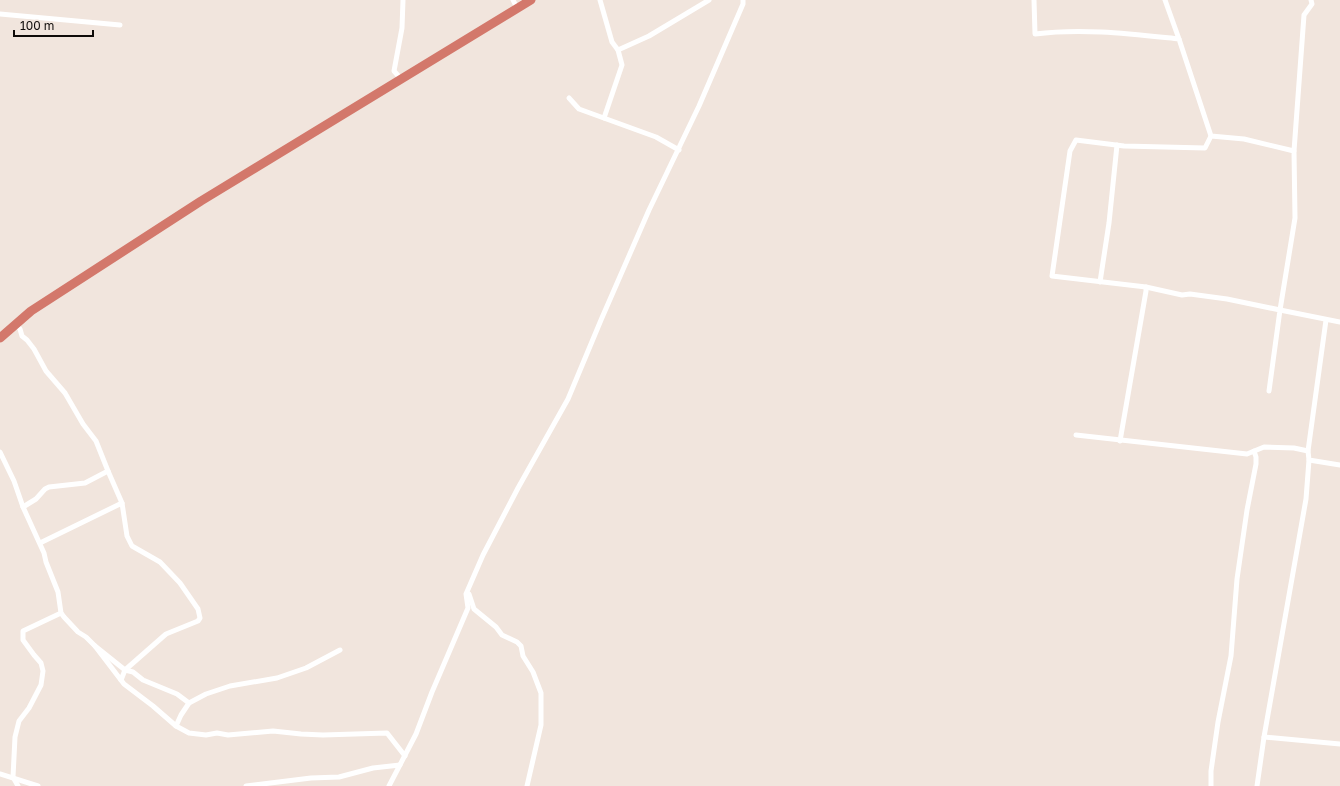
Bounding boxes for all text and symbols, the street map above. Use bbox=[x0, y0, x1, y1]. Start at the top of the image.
scale bar bbox=[14, 12, 93, 38]
text: 100 m bbox=[20, 18, 54, 33]

